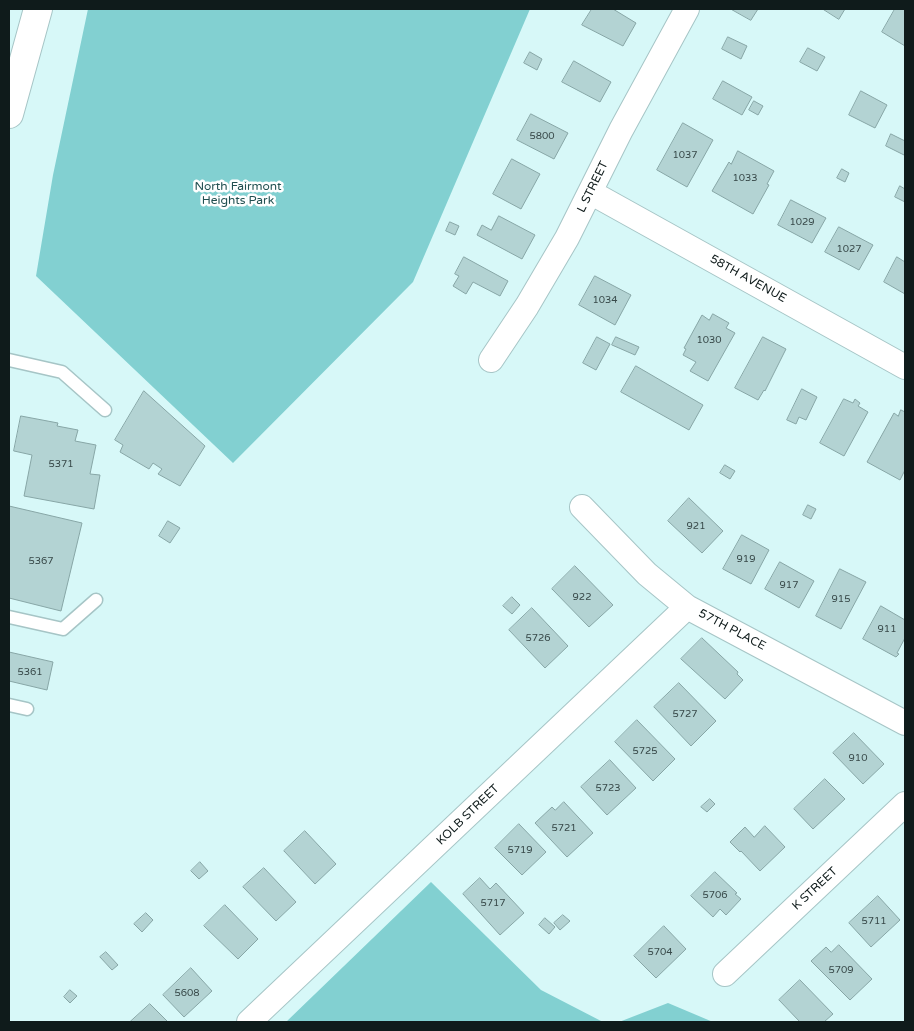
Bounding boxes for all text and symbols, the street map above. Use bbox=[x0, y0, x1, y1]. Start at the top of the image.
house number: 5800 bbox=[529, 130, 555, 142]
house number: 1037 bbox=[672, 149, 698, 161]
street label: L STREET bbox=[574, 159, 612, 215]
house number: 1033 bbox=[732, 172, 758, 184]
park label: North Fairmont Heights Park bbox=[194, 180, 282, 208]
house number: 1029 bbox=[789, 216, 815, 228]
house number: 1027 bbox=[836, 243, 862, 255]
street label: 58TH AVENUE bbox=[707, 252, 789, 306]
house number: 1034 bbox=[592, 294, 618, 306]
house number: 1030 bbox=[696, 334, 722, 346]
house number: 5371 bbox=[48, 458, 74, 470]
house number: 921 bbox=[687, 520, 705, 532]
house number: 919 bbox=[737, 553, 755, 565]
house number: 5367 bbox=[28, 555, 54, 567]
house number: 917 bbox=[780, 579, 798, 591]
house number: 922 bbox=[573, 591, 591, 603]
house number: 915 bbox=[832, 593, 850, 605]
street label: 57TH PLACE bbox=[696, 606, 768, 654]
house number: 911 bbox=[878, 623, 896, 635]
house number: 5726 bbox=[525, 632, 551, 644]
house number: 5361 bbox=[17, 666, 43, 678]
house number: 5727 bbox=[672, 708, 698, 720]
house number: 5725 bbox=[632, 745, 658, 757]
house number: 910 bbox=[849, 752, 867, 764]
street label: KOLB STREET bbox=[434, 782, 502, 848]
house number: 5723 bbox=[595, 782, 621, 794]
house number: 5721 bbox=[551, 822, 577, 834]
house number: 5719 bbox=[507, 844, 533, 856]
street label: K STREET bbox=[789, 864, 841, 914]
house number: 5706 bbox=[702, 889, 728, 901]
house number: 5717 bbox=[480, 897, 506, 909]
house number: 5711 bbox=[861, 915, 887, 927]
house number: 5704 bbox=[647, 946, 673, 958]
house number: 5709 bbox=[828, 964, 854, 976]
house number: 5608 bbox=[174, 987, 200, 999]

